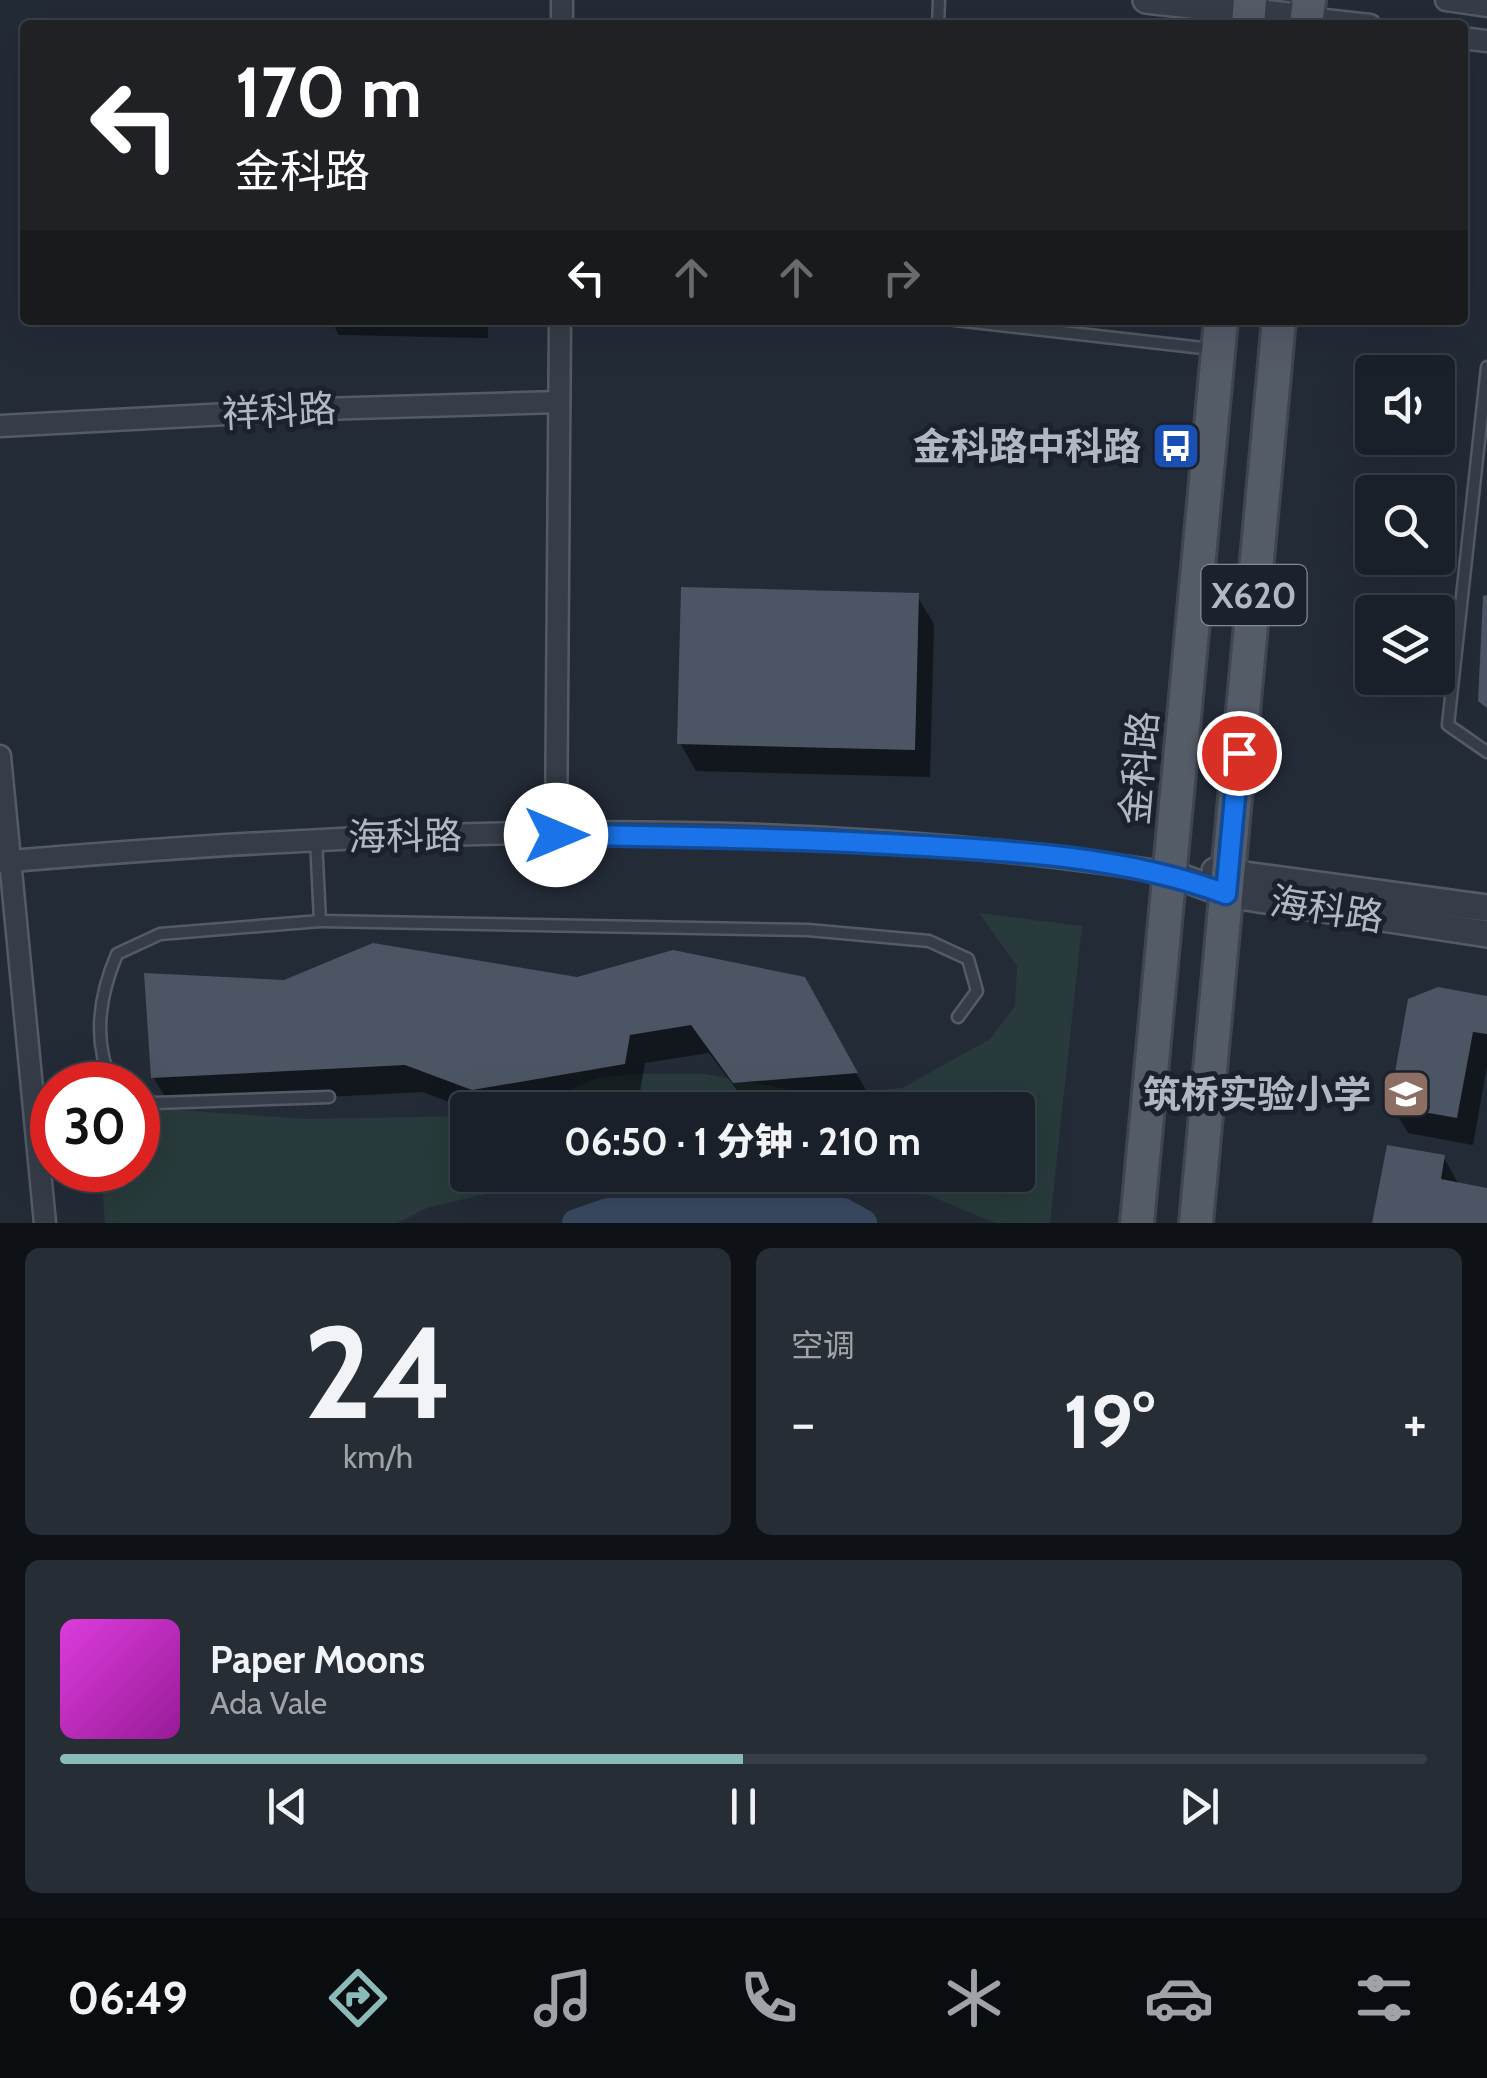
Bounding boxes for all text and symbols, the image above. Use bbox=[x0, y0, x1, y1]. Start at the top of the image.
text: 170 m bbox=[235, 49, 422, 135]
icon: left bbox=[70, 60, 200, 190]
text: 金科路 bbox=[235, 144, 370, 198]
icon: left bbox=[559, 250, 614, 305]
icon: ahead bbox=[664, 250, 719, 305]
icon: ahead bbox=[769, 250, 824, 305]
icon: right bbox=[874, 250, 929, 305]
map controls bbox=[1355, 355, 1455, 695]
button: sound bbox=[1355, 355, 1455, 455]
street label: 祥科路 bbox=[221, 385, 337, 437]
bus stop icon: 金科路中科路 bbox=[1150, 420, 1202, 472]
place label: 金科路中科路 bbox=[913, 423, 1141, 470]
button: search bbox=[1355, 475, 1455, 575]
road number: X620 bbox=[1202, 565, 1306, 625]
button: layers bbox=[1355, 595, 1455, 695]
street label: 金科路 bbox=[1111, 709, 1167, 827]
pin bbox=[1197, 711, 1282, 796]
icon: arrive bbox=[1212, 726, 1267, 781]
position arrow bbox=[504, 783, 608, 887]
street label: 海科路 bbox=[348, 812, 462, 860]
street label: 海科路 bbox=[1267, 877, 1387, 941]
speed limit sign: 30 bbox=[30, 1062, 160, 1192]
school or university icon: 筑桥实验小学 bbox=[1380, 1068, 1432, 1120]
place label: 筑桥实验小学 bbox=[1143, 1071, 1371, 1118]
text: 06:50 · 1 分钟 · 210 m bbox=[564, 1118, 921, 1165]
text: 24 bbox=[303, 1293, 453, 1451]
text: 空调 bbox=[791, 1326, 855, 1365]
text: 19° bbox=[1063, 1376, 1155, 1467]
text: − bbox=[791, 1389, 815, 1456]
text: + bbox=[1403, 1389, 1427, 1456]
text: km/h bbox=[343, 1437, 413, 1476]
text: Paper Moons bbox=[210, 1636, 425, 1683]
text: Ada Vale bbox=[210, 1683, 327, 1722]
icon: previous bbox=[260, 1779, 315, 1834]
icon: pause bbox=[716, 1779, 771, 1834]
icon: next bbox=[1172, 1779, 1227, 1834]
icon: directions bbox=[323, 1963, 393, 2033]
icon: music bbox=[528, 1963, 598, 2033]
icon: phone bbox=[734, 1963, 804, 2033]
icon: climate bbox=[939, 1963, 1009, 2033]
icon: car bbox=[1144, 1963, 1214, 2033]
icon: filters bbox=[1349, 1963, 1419, 2033]
text: 06:49 bbox=[68, 1971, 188, 2025]

